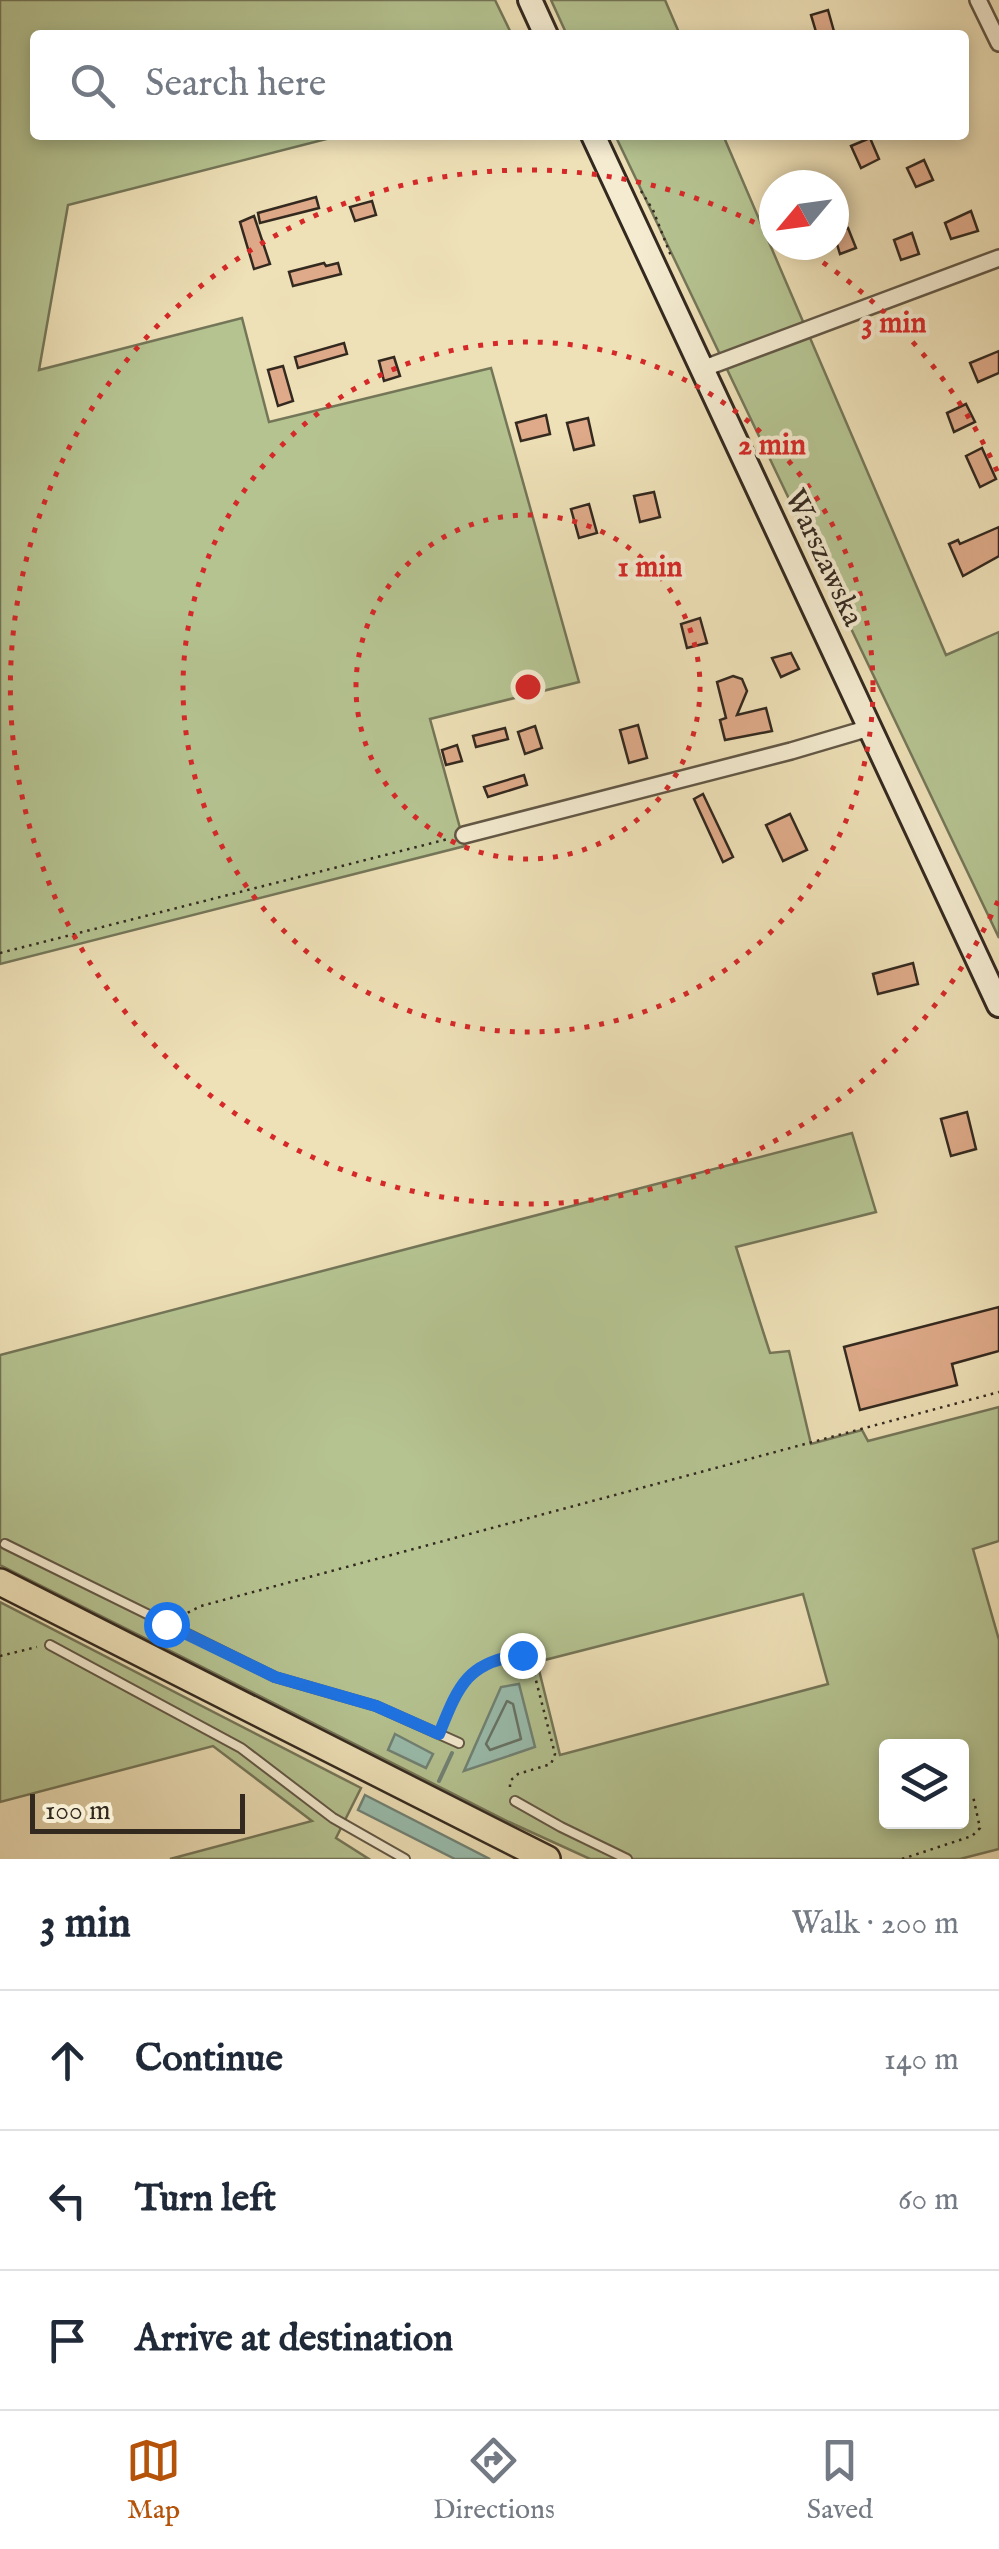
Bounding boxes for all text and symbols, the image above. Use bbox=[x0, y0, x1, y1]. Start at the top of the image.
search box bbox=[30, 30, 969, 140]
icon: search bbox=[65, 58, 120, 113]
text: Search here bbox=[145, 61, 326, 109]
north arrow bbox=[759, 170, 849, 260]
text: 3 min bbox=[862, 305, 926, 343]
text: 2 min bbox=[738, 427, 806, 465]
street label: Warszawska bbox=[775, 483, 871, 633]
text: 1 min bbox=[618, 549, 682, 587]
centre of rings bbox=[510, 669, 546, 705]
route start bbox=[144, 1602, 190, 1648]
route end bbox=[500, 1633, 546, 1679]
map controls bbox=[879, 1739, 969, 1829]
button: layers bbox=[879, 1739, 969, 1829]
scale bar bbox=[30, 1789, 245, 1834]
text: 100 m bbox=[45, 1794, 111, 1829]
text: 3 min bbox=[40, 1898, 131, 1951]
text: Walk · 200 m bbox=[792, 1904, 959, 1945]
icon: ahead bbox=[40, 2033, 95, 2088]
text: Continue bbox=[135, 2036, 283, 2084]
text: 140 m bbox=[884, 2040, 959, 2081]
icon: left bbox=[40, 2173, 95, 2228]
text: Turn left bbox=[135, 2176, 276, 2224]
text: 60 m bbox=[898, 2180, 959, 2221]
icon: arrive bbox=[40, 2313, 95, 2368]
text: Arrive at destination bbox=[135, 2316, 453, 2364]
tab: Map bbox=[126, 2433, 181, 2528]
tab: Directions bbox=[433, 2433, 555, 2528]
tab: Saved bbox=[807, 2433, 873, 2528]

